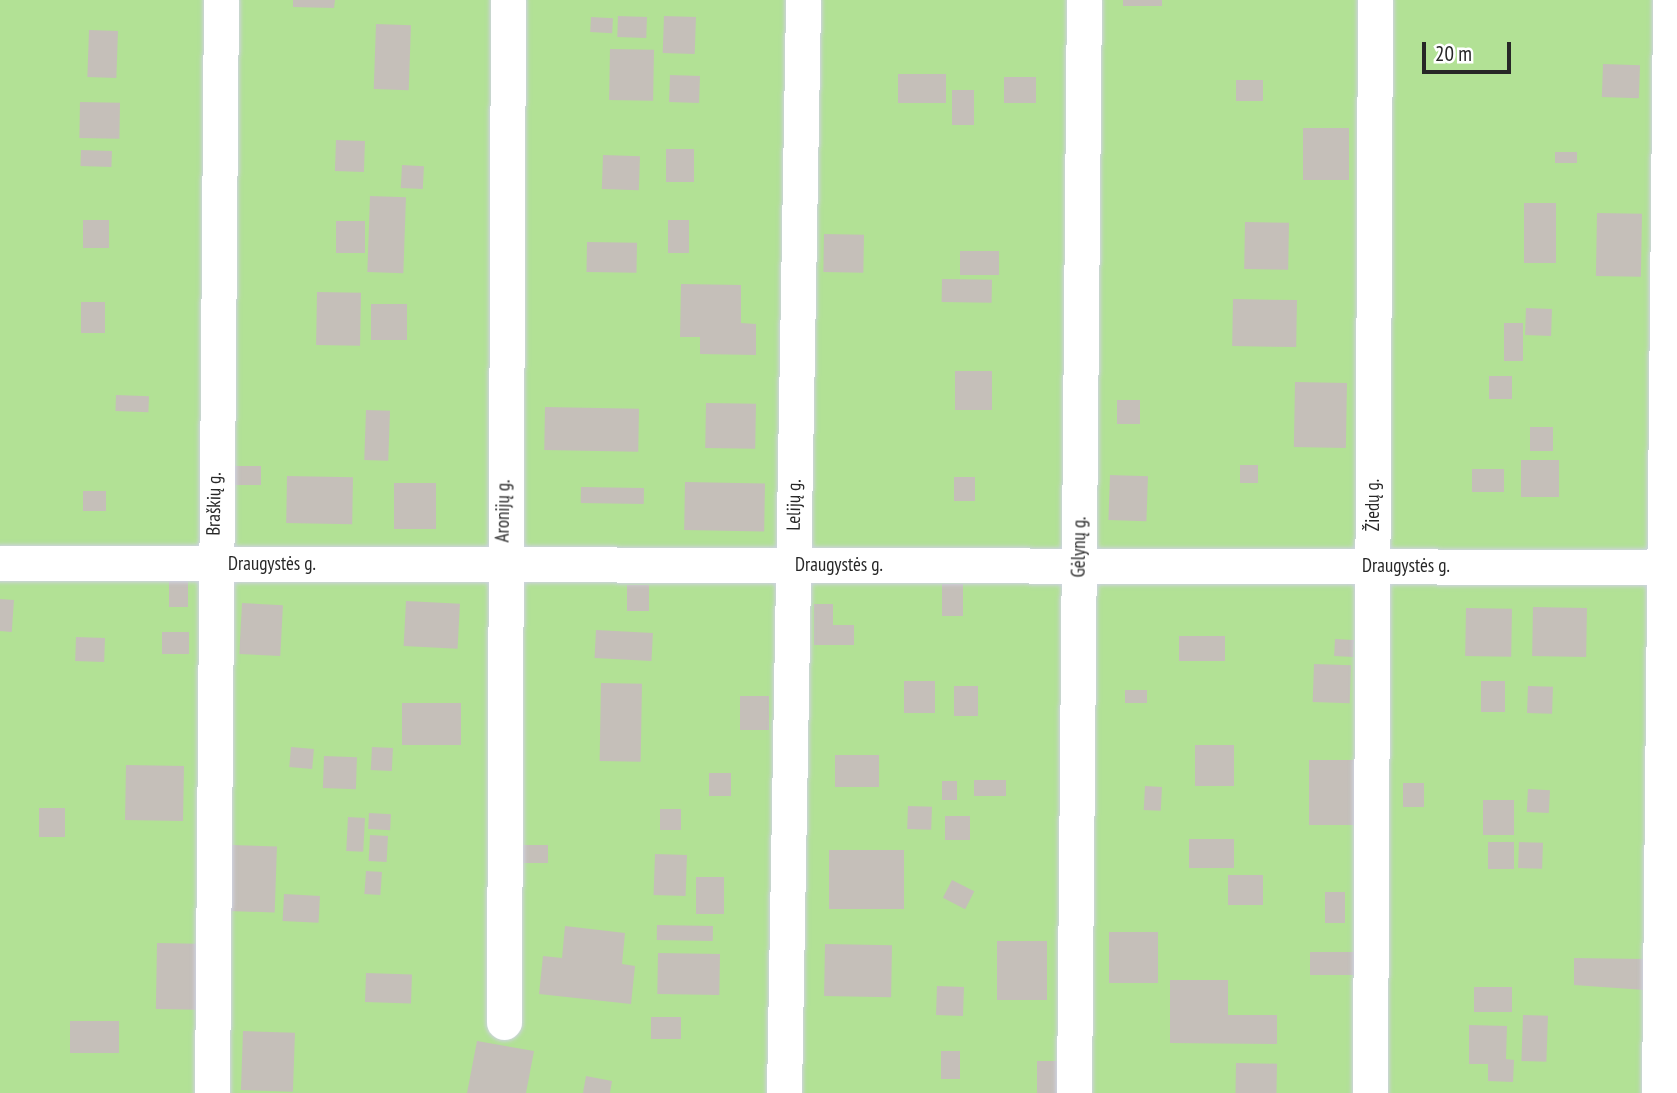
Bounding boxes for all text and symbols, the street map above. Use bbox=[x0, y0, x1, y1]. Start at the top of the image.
scale bar bbox=[1425, 28, 1514, 72]
text: 20 m bbox=[1435, 40, 1472, 67]
street label: Braškių g. bbox=[202, 472, 226, 536]
street label: Aronijų g. bbox=[491, 479, 515, 543]
street label: Lelijų g. bbox=[782, 479, 806, 531]
street label: Žiedų g. bbox=[1362, 479, 1384, 531]
street label: Gėlynų g. bbox=[1067, 516, 1091, 578]
street label: Draugystės g. bbox=[228, 553, 316, 575]
street label: Draugystės g. bbox=[795, 554, 883, 576]
street label: Draugystės g. bbox=[1362, 555, 1450, 577]

